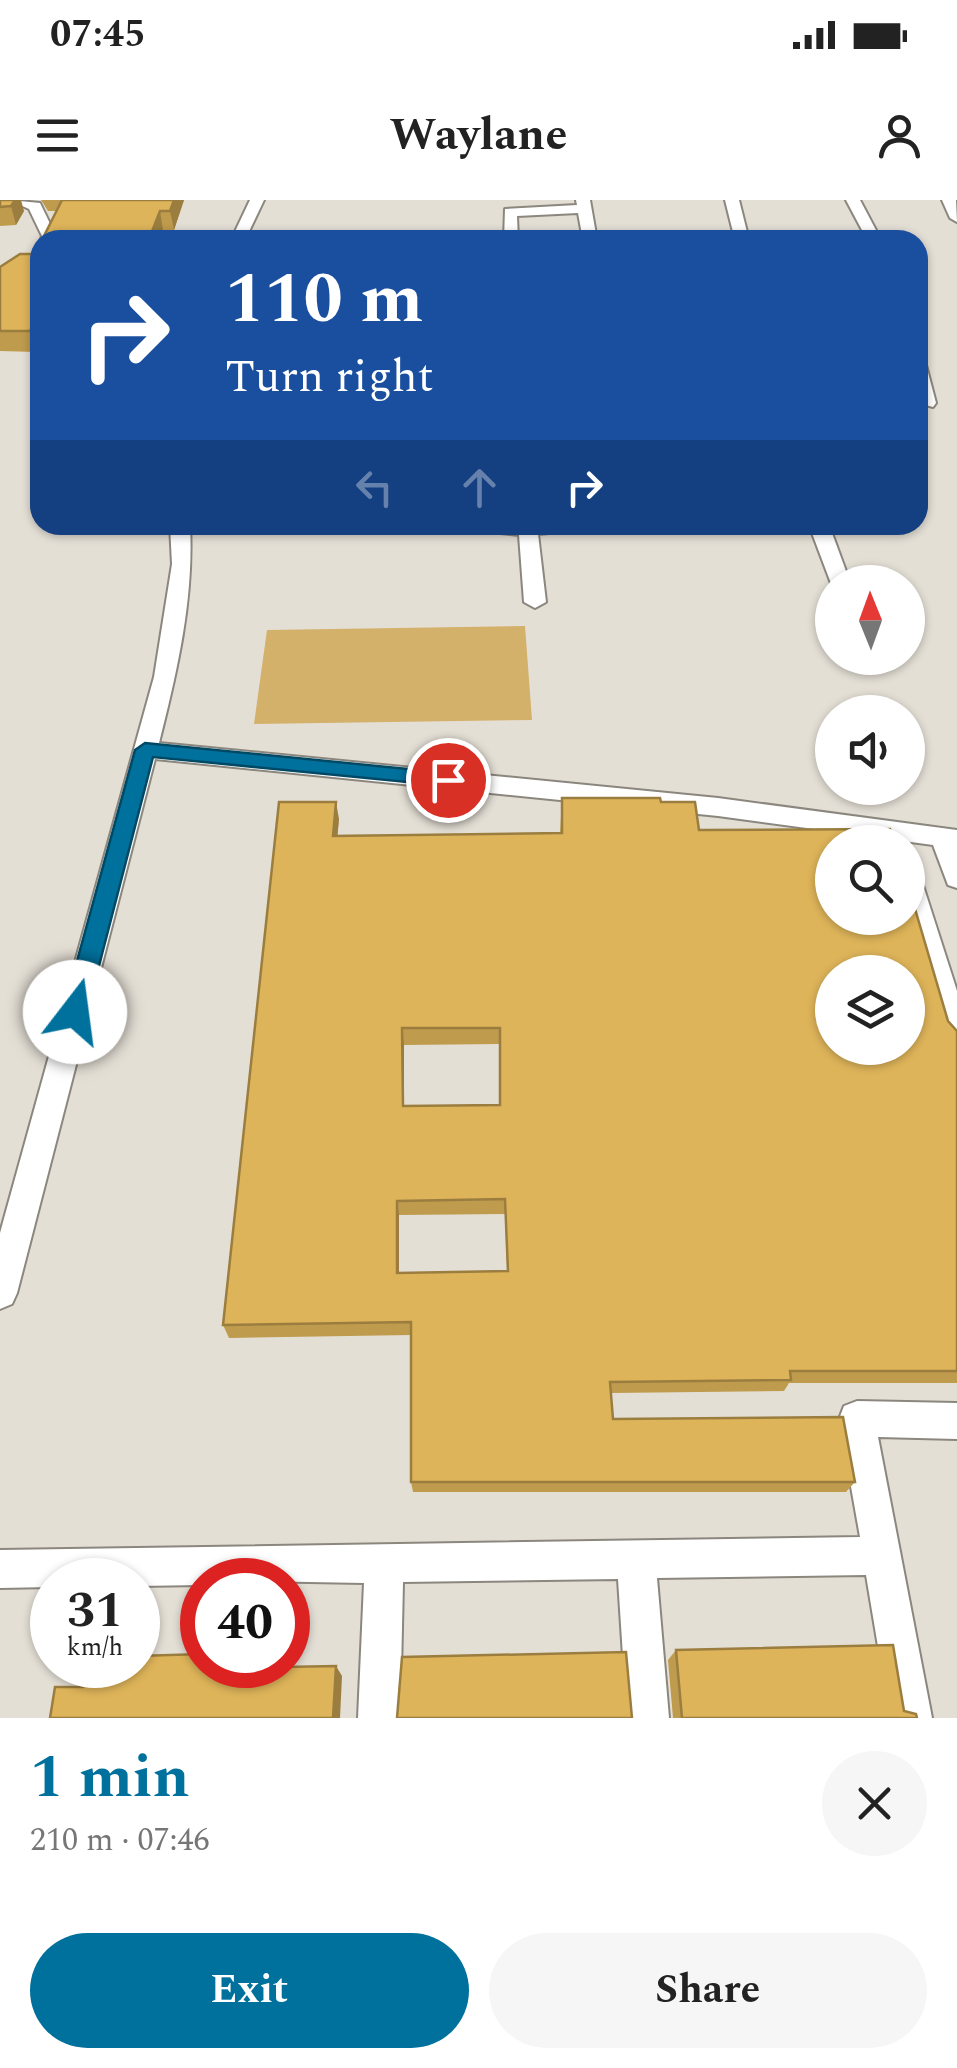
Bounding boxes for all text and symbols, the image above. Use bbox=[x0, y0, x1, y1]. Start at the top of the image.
text: 07:45 bbox=[50, 6, 145, 64]
text: Waylane bbox=[390, 101, 567, 170]
icon: menu bbox=[30, 108, 85, 163]
icon: person bbox=[872, 108, 927, 163]
text: 110 m bbox=[225, 247, 423, 353]
icon: right bbox=[60, 270, 190, 400]
text: Turn right bbox=[225, 343, 434, 412]
icon: left bbox=[347, 460, 402, 515]
icon: ahead bbox=[452, 460, 507, 515]
icon: right bbox=[557, 460, 612, 515]
north arrow bbox=[815, 565, 925, 675]
map controls bbox=[815, 565, 925, 1065]
button: sound bbox=[815, 695, 925, 805]
pin bbox=[406, 738, 491, 823]
icon: arrive bbox=[421, 753, 476, 808]
button: search bbox=[815, 825, 925, 935]
button: layers bbox=[815, 955, 925, 1065]
position arrow bbox=[23, 960, 127, 1064]
speed limit sign: 40 bbox=[180, 1558, 310, 1688]
text: 31 bbox=[67, 1573, 123, 1649]
text: km/h bbox=[67, 1629, 123, 1667]
text: 1 min bbox=[30, 1732, 190, 1824]
button: close bbox=[822, 1751, 927, 1856]
text: 210 m · 07:46 bbox=[30, 1816, 210, 1865]
button: Exit bbox=[30, 1933, 469, 2048]
button: Share bbox=[489, 1933, 927, 2048]

